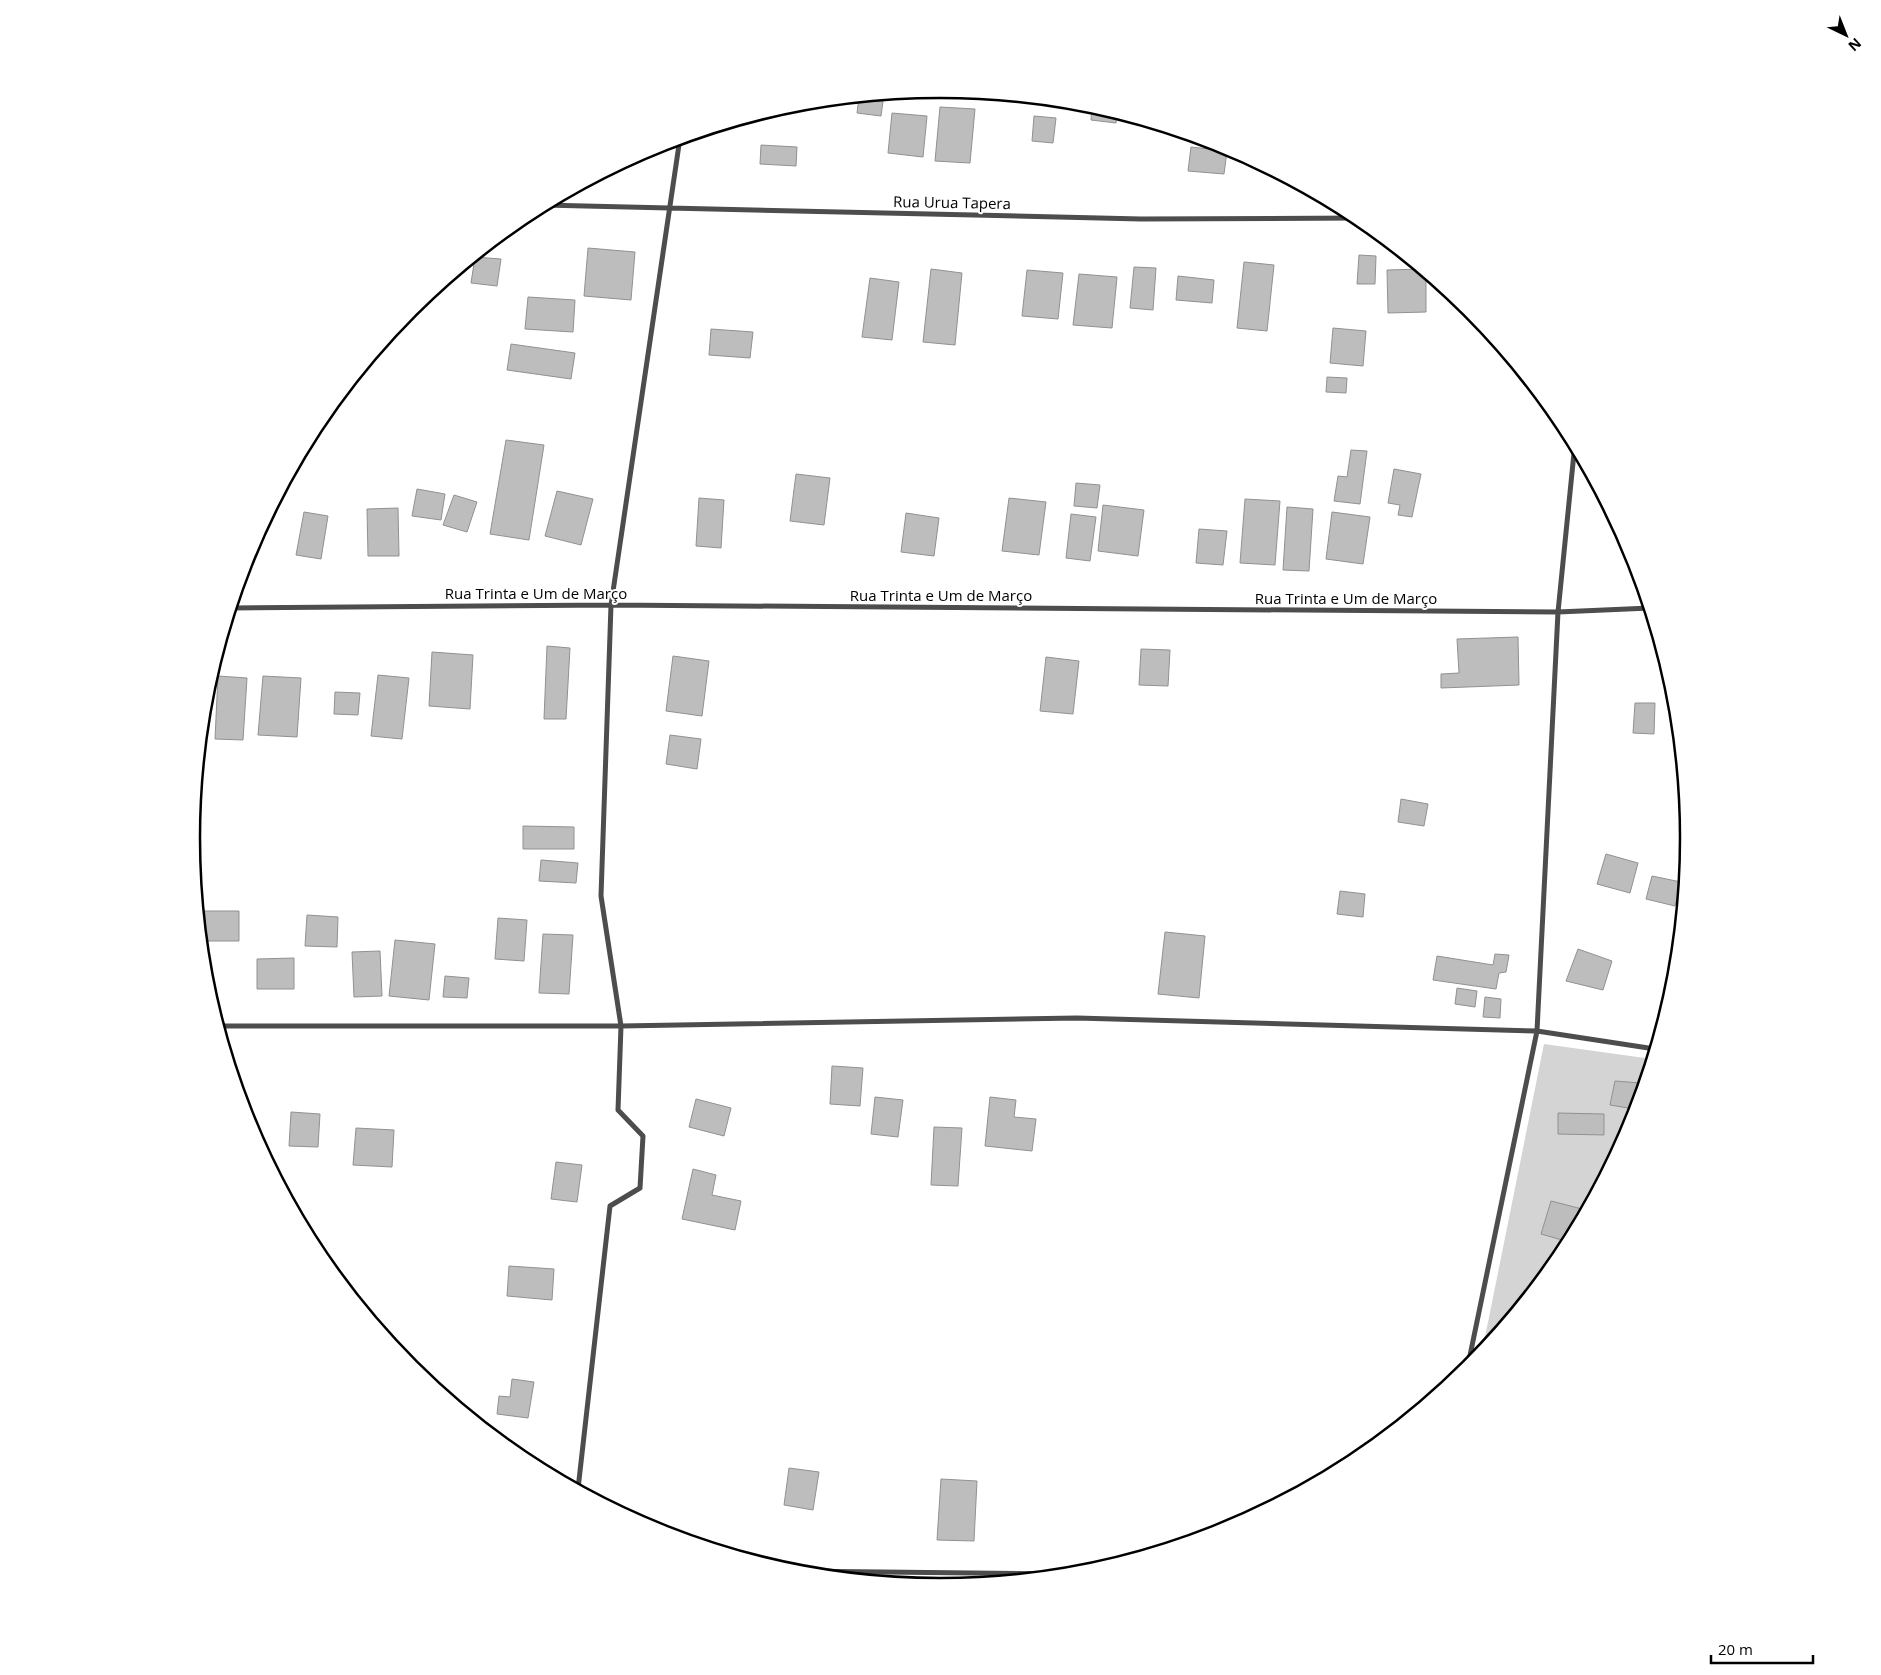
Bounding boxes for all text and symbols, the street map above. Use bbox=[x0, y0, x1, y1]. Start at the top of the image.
north arrow bbox=[1821, 10, 1871, 60]
text: N bbox=[1845, 34, 1866, 56]
street label: Rua Urua Tapera bbox=[893, 191, 1011, 213]
street label: Rua Trinta e Um de Março bbox=[445, 583, 627, 603]
street label: Rua Trinta e Um de Março bbox=[850, 585, 1032, 605]
street label: Rua Trinta e Um de Março bbox=[1255, 588, 1437, 608]
scale bar bbox=[1711, 1632, 1814, 1664]
text: 20 m bbox=[1718, 1639, 1753, 1659]

